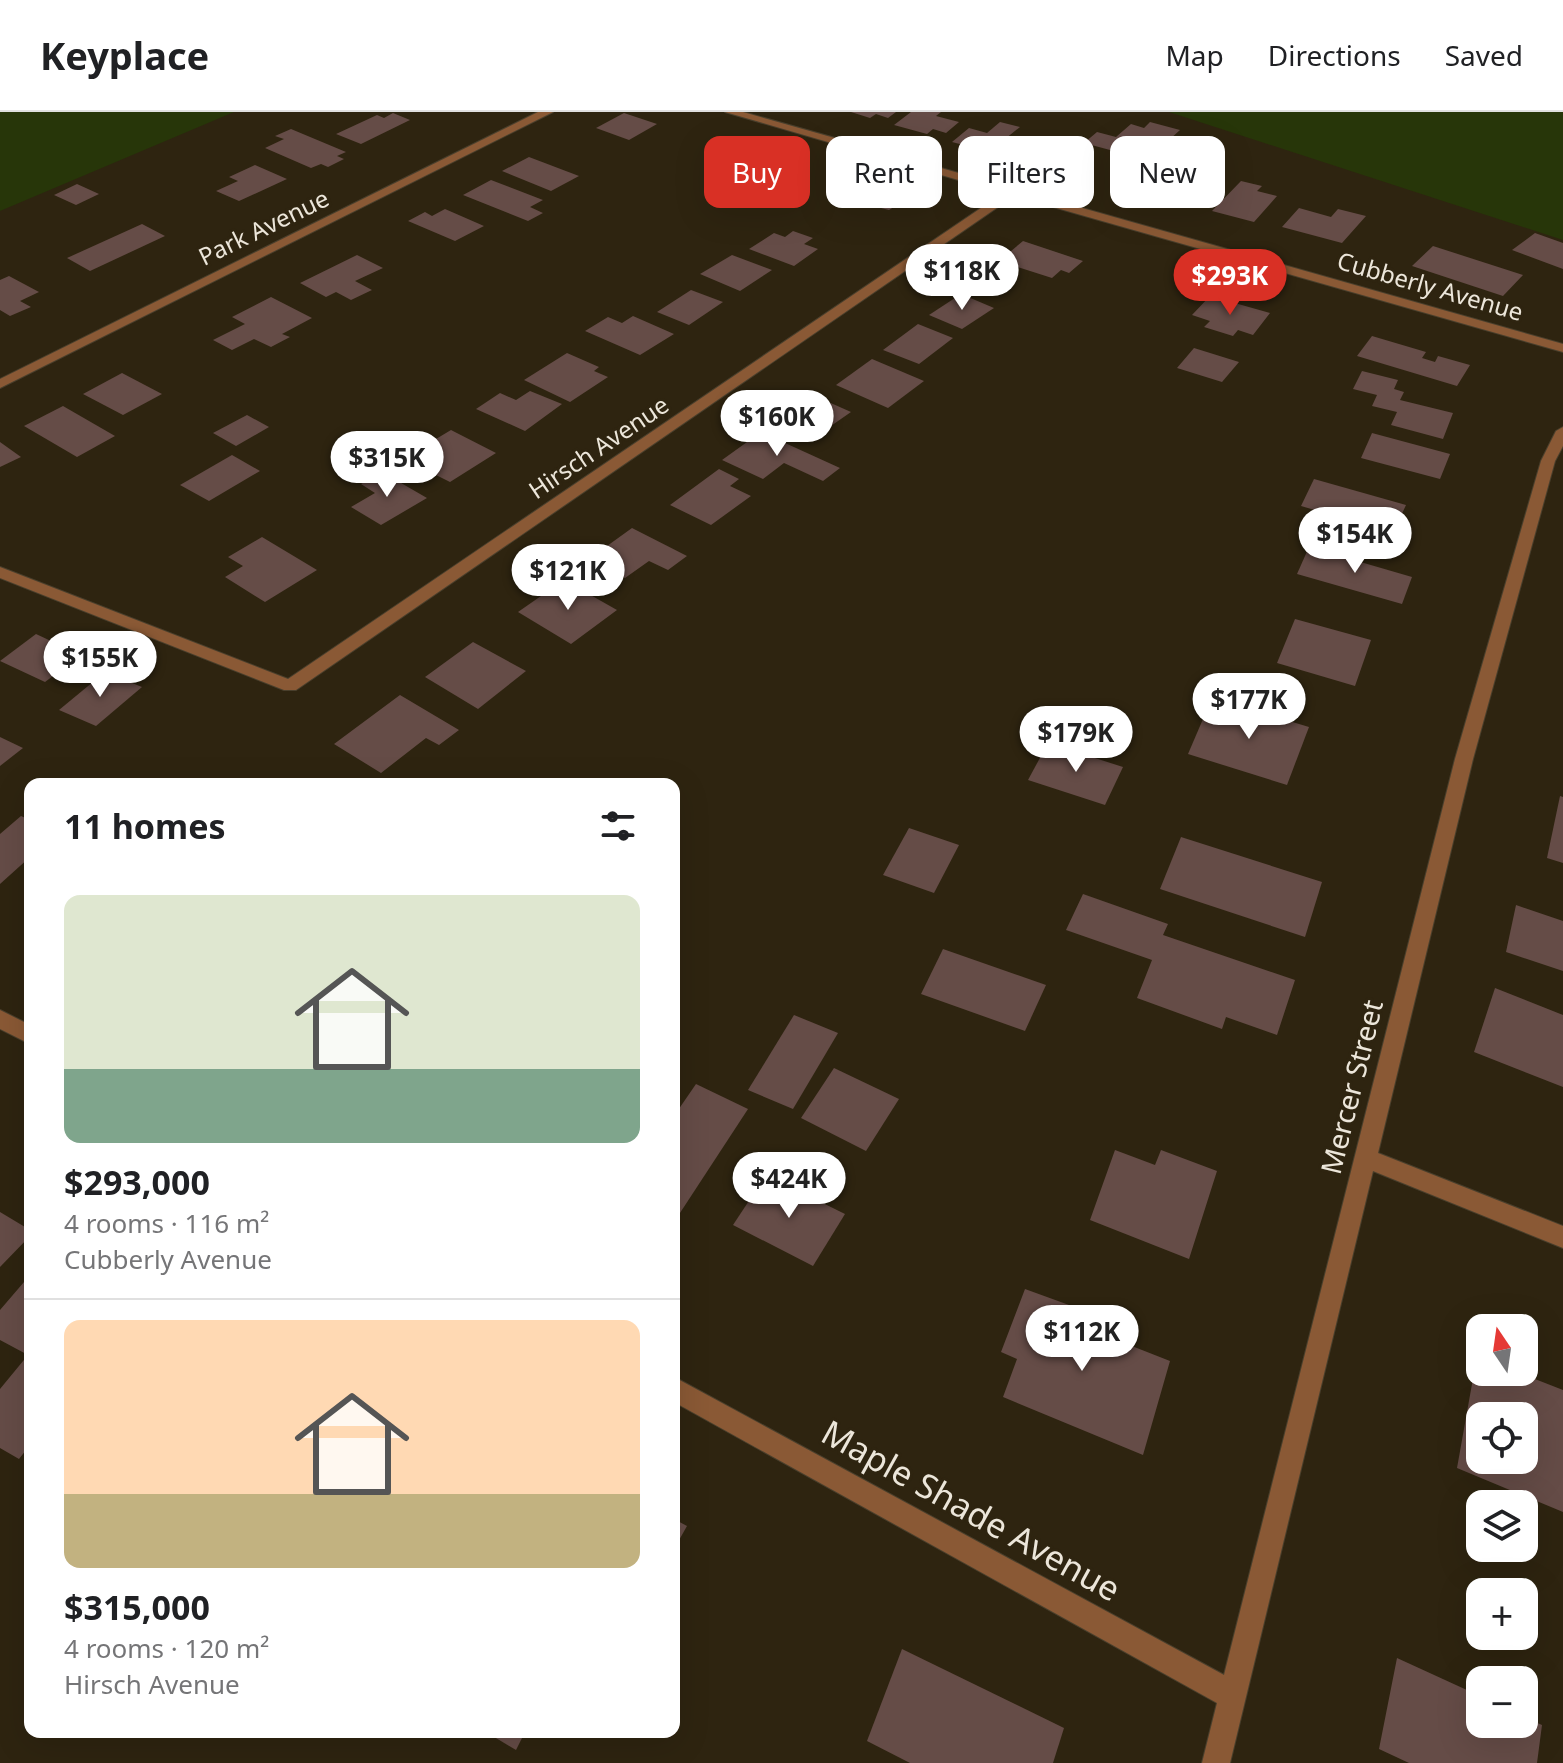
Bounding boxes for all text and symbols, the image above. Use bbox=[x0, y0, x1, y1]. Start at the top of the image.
text: Keyplace bbox=[40, 29, 209, 81]
text: Map bbox=[1165, 36, 1224, 74]
text: Directions bbox=[1268, 36, 1401, 74]
text: Saved bbox=[1445, 36, 1523, 74]
chip: Buy bbox=[704, 136, 810, 208]
chip: Rent bbox=[826, 136, 942, 208]
chip: Filters bbox=[958, 136, 1094, 208]
chip: New bbox=[1110, 136, 1225, 208]
street label: Park Avenue bbox=[193, 181, 334, 272]
street label: Cubberly Avenue bbox=[1334, 243, 1527, 328]
pin: $118K bbox=[906, 244, 1018, 312]
pin: $293K bbox=[1174, 249, 1286, 317]
text: $118K bbox=[924, 252, 1000, 288]
text: $293K bbox=[1192, 257, 1268, 293]
street label: Hirsch Avenue bbox=[522, 388, 675, 506]
pin: $160K bbox=[721, 390, 833, 458]
text: $160K bbox=[739, 398, 815, 434]
pin: $315K bbox=[331, 431, 443, 499]
text: $315K bbox=[349, 439, 425, 475]
pin: $154K bbox=[1299, 507, 1411, 575]
text: $154K bbox=[1317, 515, 1393, 551]
pin: $121K bbox=[512, 544, 624, 612]
text: $121K bbox=[530, 552, 606, 588]
pin: $155K bbox=[44, 631, 156, 699]
text: $155K bbox=[62, 639, 138, 675]
pin: $177K bbox=[1193, 673, 1305, 741]
text: $177K bbox=[1211, 681, 1287, 717]
pin: $179K bbox=[1020, 706, 1132, 774]
text: $179K bbox=[1038, 714, 1114, 750]
text: 11 homes bbox=[64, 803, 226, 849]
icon: filters bbox=[596, 804, 640, 848]
icon: home bbox=[280, 947, 424, 1091]
street label: Mercer Street bbox=[1311, 996, 1391, 1178]
pin: $424K bbox=[733, 1152, 845, 1220]
text: $293,000 bbox=[64, 1159, 210, 1205]
text: $424K bbox=[751, 1160, 827, 1196]
text: 4 rooms · 116 m² bbox=[64, 1205, 269, 1241]
text: Cubberly Avenue bbox=[64, 1241, 272, 1277]
pin: $112K bbox=[1026, 1305, 1138, 1373]
text: $112K bbox=[1044, 1313, 1120, 1349]
north arrow bbox=[1466, 1314, 1538, 1386]
map controls bbox=[1466, 1314, 1538, 1738]
icon: home bbox=[280, 1372, 424, 1516]
button: locate bbox=[1466, 1402, 1538, 1474]
street label: Maple Shade Avenue bbox=[814, 1409, 1129, 1611]
button: layers bbox=[1466, 1490, 1538, 1562]
button: + bbox=[1466, 1578, 1538, 1650]
text: $315,000 bbox=[64, 1584, 210, 1630]
text: 4 rooms · 120 m² bbox=[64, 1630, 269, 1666]
text: Hirsch Avenue bbox=[64, 1666, 240, 1702]
button: − bbox=[1466, 1666, 1538, 1738]

